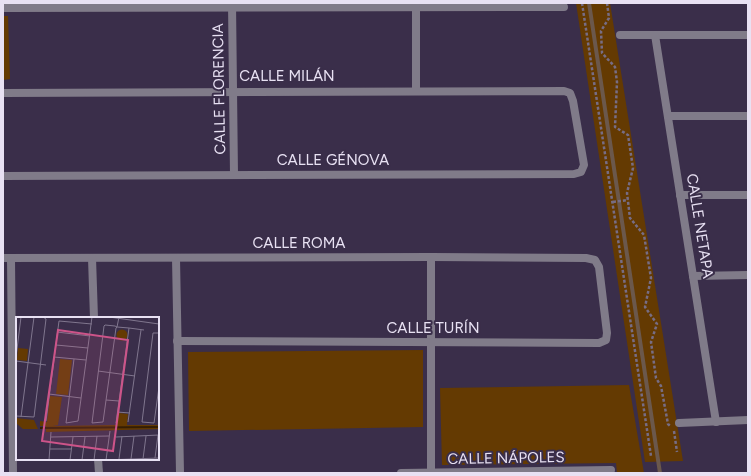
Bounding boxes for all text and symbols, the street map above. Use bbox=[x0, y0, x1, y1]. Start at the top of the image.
street label: CALLE FLORENCIA bbox=[209, 23, 229, 155]
street label: CALLE MILÁN bbox=[239, 67, 335, 85]
street label: CALLE GÉNOVA bbox=[277, 151, 389, 169]
street label: CALLE NETAPA bbox=[683, 172, 717, 280]
street label: CALLE ROMA bbox=[252, 234, 346, 252]
inset map bbox=[16, 317, 159, 460]
street label: CALLE TURÍN bbox=[386, 319, 480, 337]
street label: CALLE NÁPOLES bbox=[447, 448, 565, 468]

